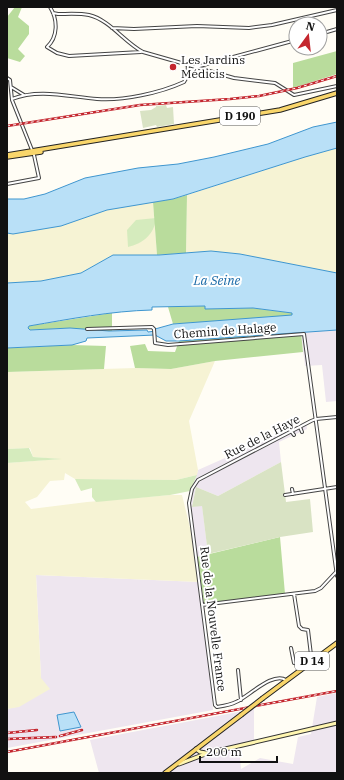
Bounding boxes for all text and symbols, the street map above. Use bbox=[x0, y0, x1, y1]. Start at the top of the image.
north arrow bbox=[288, 16, 328, 56]
text: N bbox=[305, 18, 317, 34]
place label: Les Jardins Médicis bbox=[181, 52, 245, 81]
marker: Les Jardins Médicis bbox=[168, 62, 178, 72]
road number: D 190 bbox=[220, 107, 260, 125]
water label: La Seine bbox=[193, 272, 241, 289]
street label: Chemin de Halage bbox=[173, 319, 277, 342]
street label: Rue de la Haye bbox=[222, 411, 302, 462]
street label: Rue de la Nouvelle France bbox=[197, 546, 230, 692]
road number: D 14 bbox=[295, 652, 329, 670]
scale bar bbox=[200, 738, 277, 764]
text: 200 m bbox=[206, 744, 242, 759]

